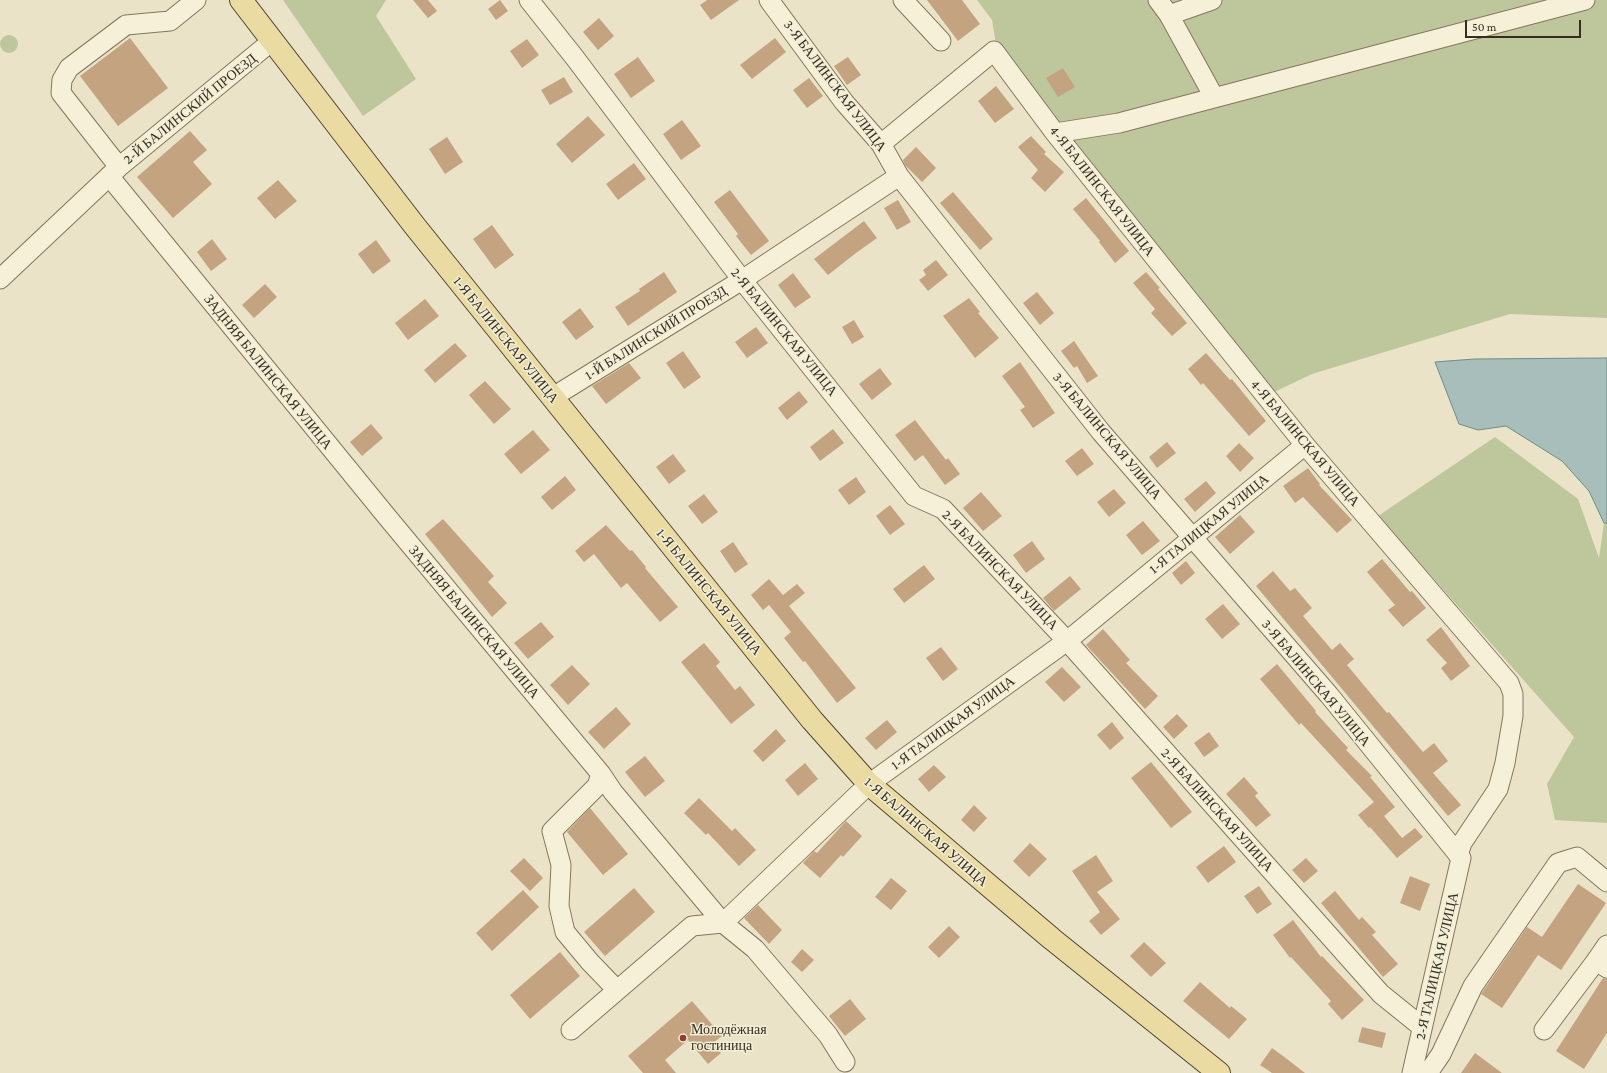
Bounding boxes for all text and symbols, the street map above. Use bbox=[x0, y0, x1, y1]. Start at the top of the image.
scale bar bbox=[1467, 12, 1583, 38]
street label: 3-Я БАЛИНСКАЯ УЛИЦА bbox=[780, 17, 890, 155]
text: 50 m bbox=[1472, 20, 1496, 34]
street label: 2-Й БАЛИНСКИЙ ПРОЕЗД bbox=[120, 50, 260, 168]
street label: 4-Я БАЛИНСКАЯ УЛИЦА bbox=[1046, 122, 1158, 260]
street label: 2-Я БАЛИНСКАЯ УЛИЦА bbox=[727, 264, 841, 400]
street label: 1-Я БАЛИНСКАЯ УЛИЦА bbox=[450, 273, 562, 407]
street label: 1-Й БАЛИНСКИЙ ПРОЕЗД bbox=[582, 282, 730, 384]
street label: ЗАДНЯЯ БАЛИНСКАЯ УЛИЦА bbox=[200, 291, 336, 453]
street label: 3-Я БАЛИНСКАЯ УЛИЦА bbox=[1049, 369, 1165, 503]
street label: 4-Я БАЛИНСКАЯ УЛИЦА bbox=[1247, 376, 1363, 510]
street label: 1-Я ТАЛИЦКАЯ УЛИЦА bbox=[1146, 471, 1272, 577]
street label: 2-Я БАЛИНСКАЯ УЛИЦА bbox=[938, 507, 1062, 633]
street label: 1-Я БАЛИНСКАЯ УЛИЦА bbox=[653, 525, 765, 659]
street label: ЗАДНЯЯ БАЛИНСКАЯ УЛИЦА bbox=[405, 542, 543, 702]
street label: 3-Я БАЛИНСКАЯ УЛИЦА bbox=[1258, 616, 1374, 750]
street label: 1-Я ТАЛИЦКАЯ УЛИЦА bbox=[888, 672, 1018, 774]
street label: 2-Я БАЛИНСКАЯ УЛИЦА bbox=[1157, 745, 1277, 875]
street label: 1-Я БАЛИНСКАЯ УЛИЦА bbox=[861, 774, 991, 890]
street label: 2-Я ТАЛИЦКАЯ УЛИЦА bbox=[1412, 891, 1462, 1041]
place label: Молодёжная гостиница bbox=[691, 1022, 767, 1054]
marker: Молодёжная гостиница bbox=[678, 1033, 688, 1043]

